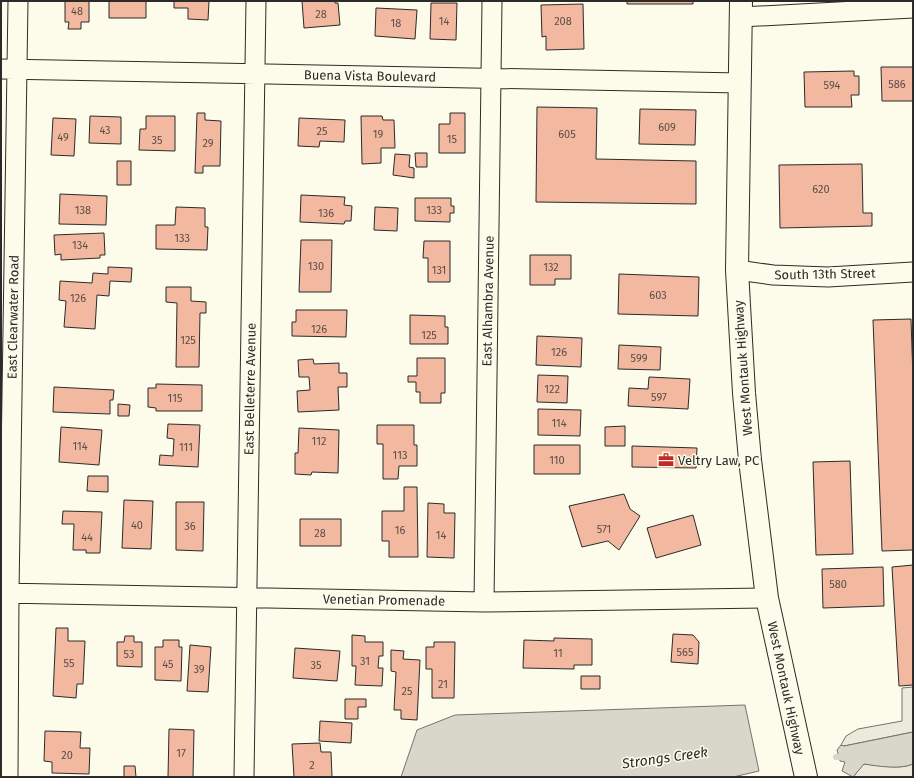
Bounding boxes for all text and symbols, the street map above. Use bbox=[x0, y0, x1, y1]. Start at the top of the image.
house number: 48 bbox=[71, 5, 83, 18]
house number: 28 bbox=[315, 8, 327, 21]
house number: 14 bbox=[439, 15, 449, 28]
house number: 208 bbox=[554, 15, 572, 28]
house number: 18 bbox=[391, 17, 401, 30]
street label: Buena Vista Boulevard bbox=[304, 67, 436, 85]
house number: 586 bbox=[888, 78, 906, 91]
house number: 594 bbox=[824, 79, 841, 92]
house number: 609 bbox=[658, 121, 676, 134]
house number: 43 bbox=[99, 124, 111, 137]
house number: 25 bbox=[317, 125, 328, 138]
house number: 19 bbox=[373, 128, 383, 141]
house number: 605 bbox=[558, 128, 576, 141]
house number: 49 bbox=[57, 131, 69, 144]
house number: 15 bbox=[447, 133, 458, 146]
house number: 35 bbox=[152, 134, 163, 147]
house number: 29 bbox=[202, 137, 214, 150]
house number: 620 bbox=[812, 183, 830, 196]
house number: 138 bbox=[75, 204, 91, 217]
house number: 133 bbox=[426, 204, 442, 217]
house number: 136 bbox=[318, 207, 334, 220]
house number: 133 bbox=[174, 232, 190, 245]
street label: East Alhambra Avenue bbox=[479, 235, 497, 367]
house number: 134 bbox=[72, 239, 88, 252]
street label: East Clearwater Road bbox=[4, 255, 22, 379]
house number: 130 bbox=[308, 260, 324, 273]
house number: 132 bbox=[543, 261, 559, 274]
house number: 131 bbox=[432, 264, 446, 277]
street label: South 13th Street bbox=[774, 266, 876, 282]
house number: 603 bbox=[649, 289, 667, 302]
house number: 126 bbox=[70, 292, 86, 305]
street label: West Montauk Highway bbox=[731, 299, 755, 436]
street label: East Belleterre Avenue bbox=[241, 323, 259, 455]
house number: 126 bbox=[311, 323, 327, 336]
house number: 125 bbox=[421, 329, 437, 342]
house number: 125 bbox=[180, 334, 196, 347]
house number: 126 bbox=[551, 346, 567, 359]
house number: 599 bbox=[631, 352, 648, 365]
house number: 122 bbox=[544, 383, 560, 396]
house number: 597 bbox=[651, 391, 667, 404]
house number: 115 bbox=[168, 392, 183, 405]
house number: 114 bbox=[551, 417, 567, 430]
house number: 112 bbox=[312, 435, 326, 448]
house number: 114 bbox=[72, 440, 88, 453]
house number: 111 bbox=[179, 441, 193, 454]
house number: 113 bbox=[393, 449, 407, 462]
office icon: Veltry Law, PC bbox=[657, 451, 675, 469]
place label: Veltry Law, PC bbox=[678, 453, 760, 468]
house number: 110 bbox=[549, 454, 565, 467]
house number: 40 bbox=[131, 519, 143, 532]
house number: 36 bbox=[184, 520, 196, 533]
house number: 571 bbox=[597, 523, 611, 536]
house number: 16 bbox=[395, 524, 405, 537]
house number: 28 bbox=[314, 527, 326, 540]
house number: 14 bbox=[436, 529, 446, 542]
house number: 44 bbox=[81, 531, 93, 544]
house number: 580 bbox=[829, 578, 847, 591]
street label: Venetian Promenade bbox=[323, 591, 445, 609]
street label: West Montauk Highway bbox=[765, 620, 808, 757]
house number: 565 bbox=[677, 646, 694, 659]
house number: 11 bbox=[553, 647, 563, 660]
house number: 53 bbox=[124, 648, 134, 661]
house number: 31 bbox=[360, 655, 370, 668]
house number: 55 bbox=[64, 657, 75, 670]
house number: 45 bbox=[162, 658, 174, 671]
house number: 35 bbox=[311, 659, 322, 672]
house number: 39 bbox=[193, 663, 205, 676]
house number: 21 bbox=[438, 678, 448, 691]
house number: 25 bbox=[402, 685, 413, 698]
water label: Strongs Creek bbox=[620, 744, 709, 773]
house number: 17 bbox=[176, 747, 186, 760]
house number: 20 bbox=[61, 749, 73, 762]
house number: 2 bbox=[309, 759, 315, 772]

